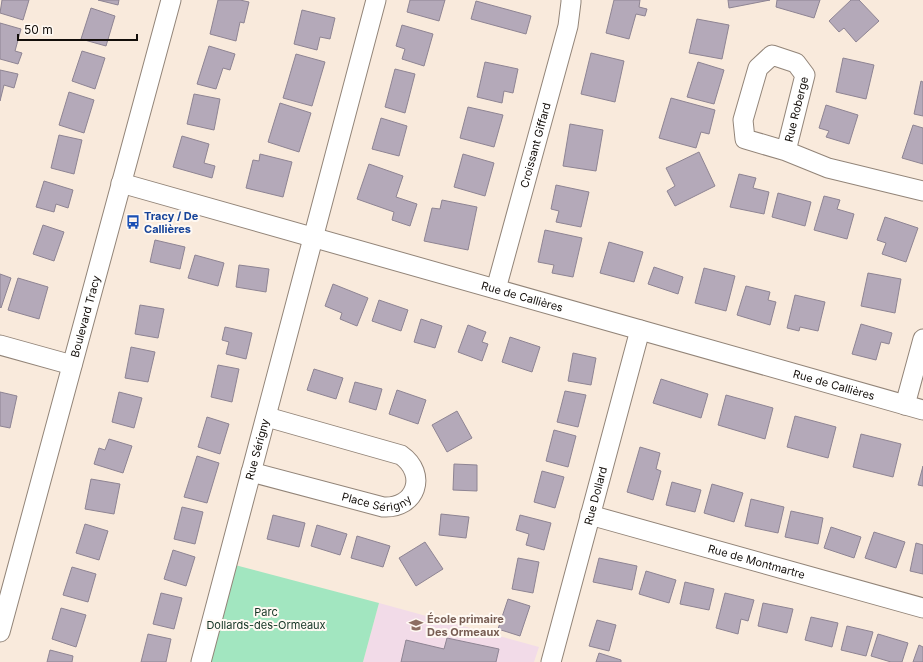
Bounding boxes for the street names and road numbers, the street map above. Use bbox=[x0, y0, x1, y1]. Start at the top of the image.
street label: Rue Roberge bbox=[782, 75, 811, 143]
street label: Croissant Giffard bbox=[517, 101, 554, 189]
street label: Boulevard Tracy bbox=[68, 274, 103, 359]
street label: Rue de Callières bbox=[480, 278, 565, 315]
street label: Rue de Callières bbox=[792, 367, 877, 403]
street label: Rue Sérigny bbox=[242, 417, 272, 481]
street label: Rue Dollard bbox=[581, 465, 610, 527]
street label: Place Sérigny bbox=[340, 489, 414, 515]
street label: Rue de Montmartre bbox=[706, 541, 807, 582]

